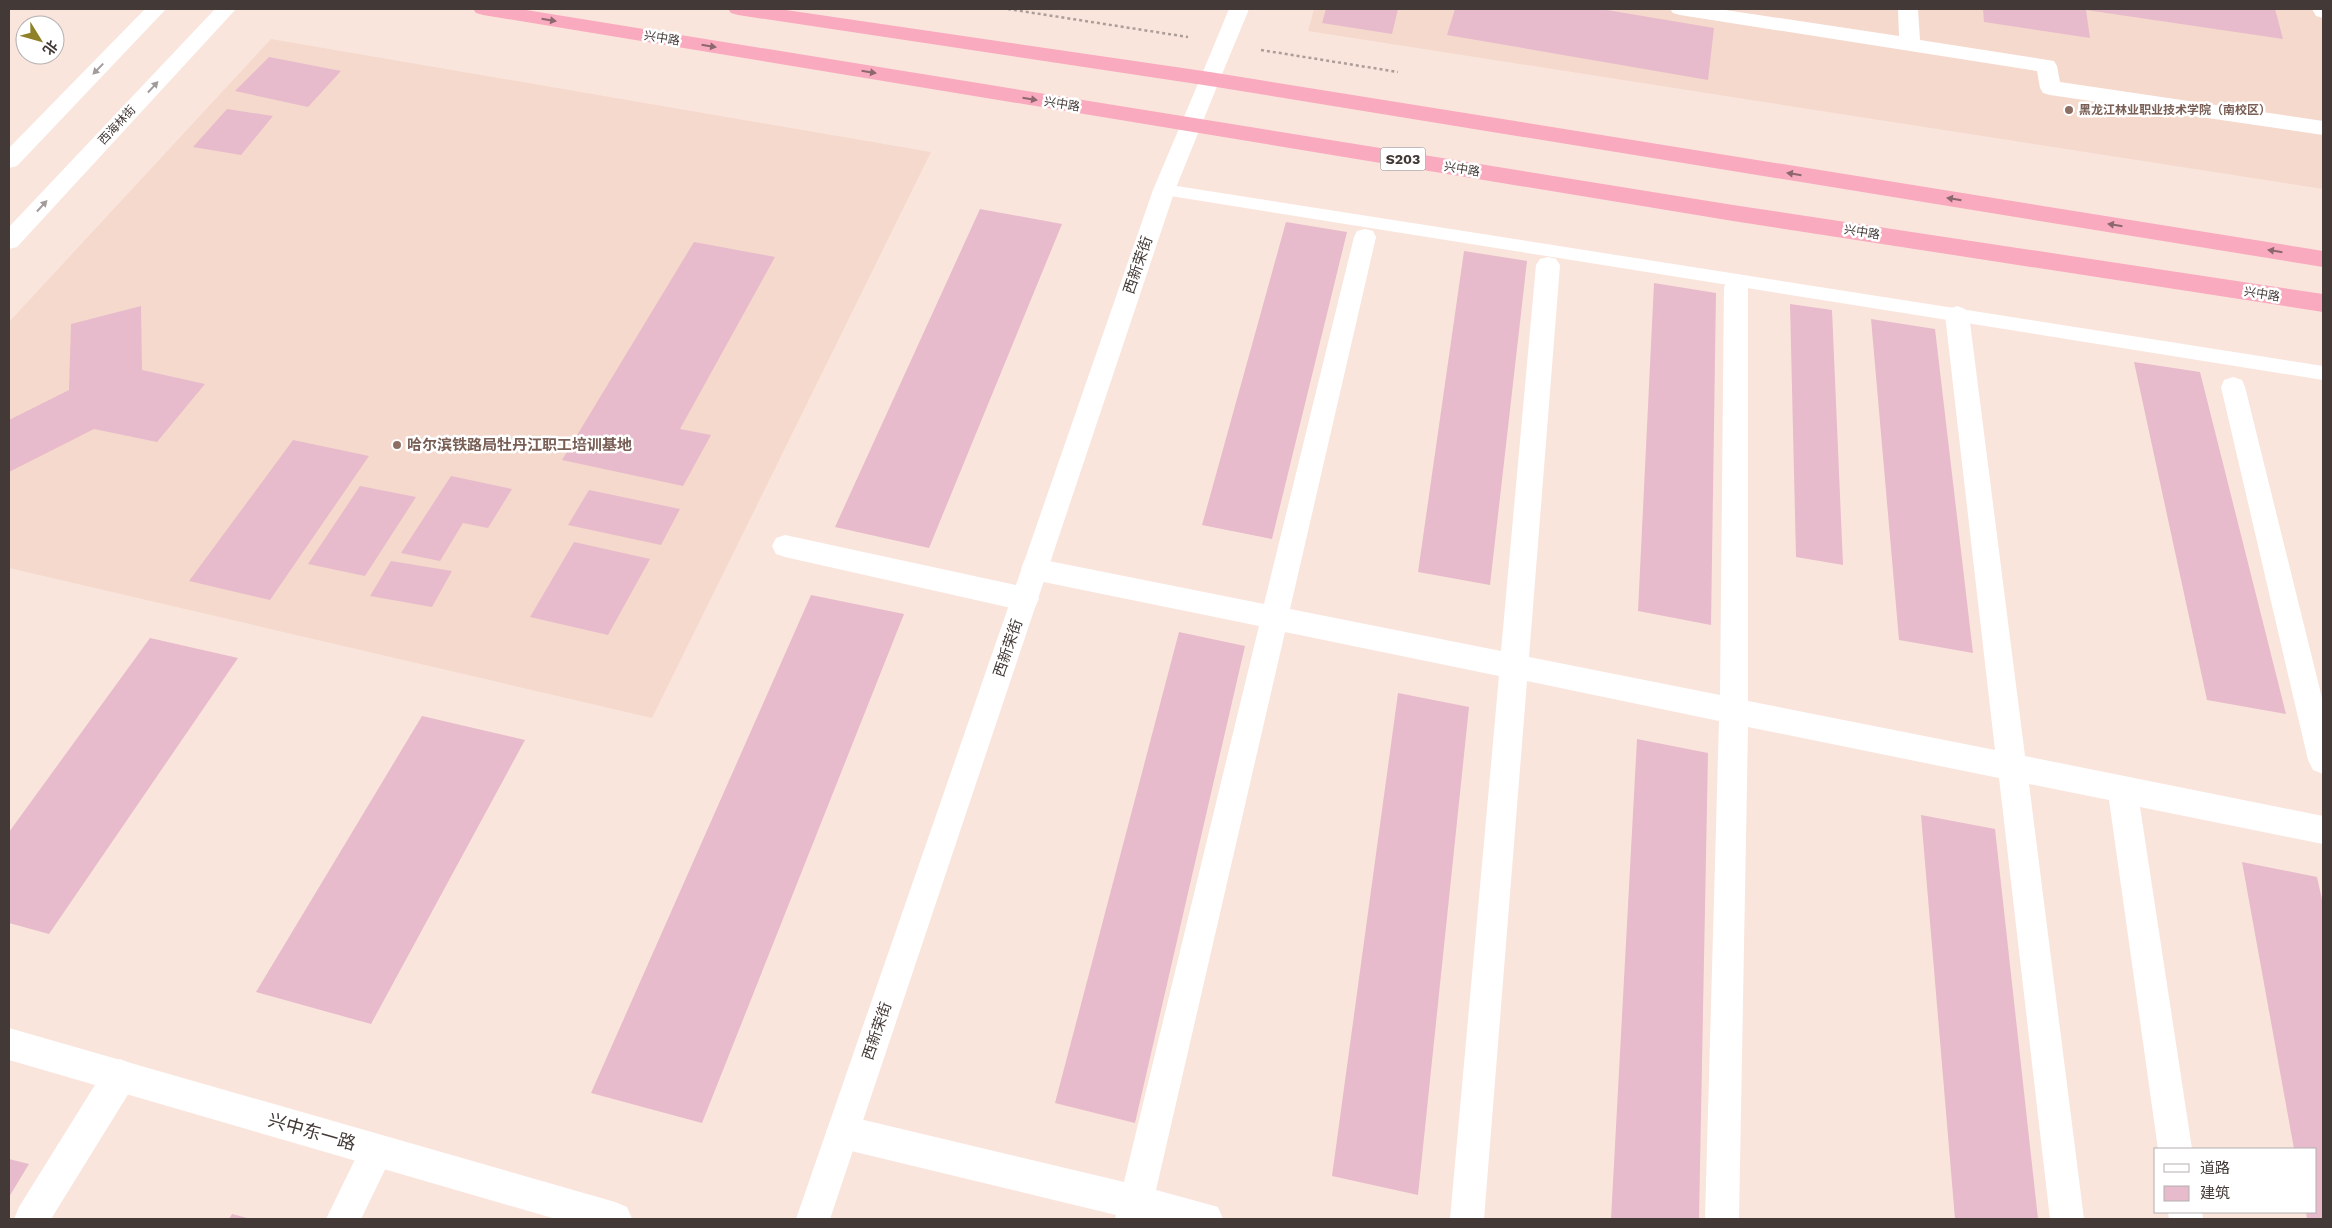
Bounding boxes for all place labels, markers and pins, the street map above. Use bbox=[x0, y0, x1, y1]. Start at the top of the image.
place label: 黑龙江林业职业技术学院（南校区） bbox=[2079, 103, 2271, 117]
marker: 黑龙江林业职业技术学院（南校区） bbox=[2063, 104, 2075, 116]
place label: 哈尔滨铁路局牡丹江职工培训基地 bbox=[407, 436, 632, 454]
marker: 哈尔滨铁路局牡丹江职工培训基地 bbox=[391, 439, 403, 451]

